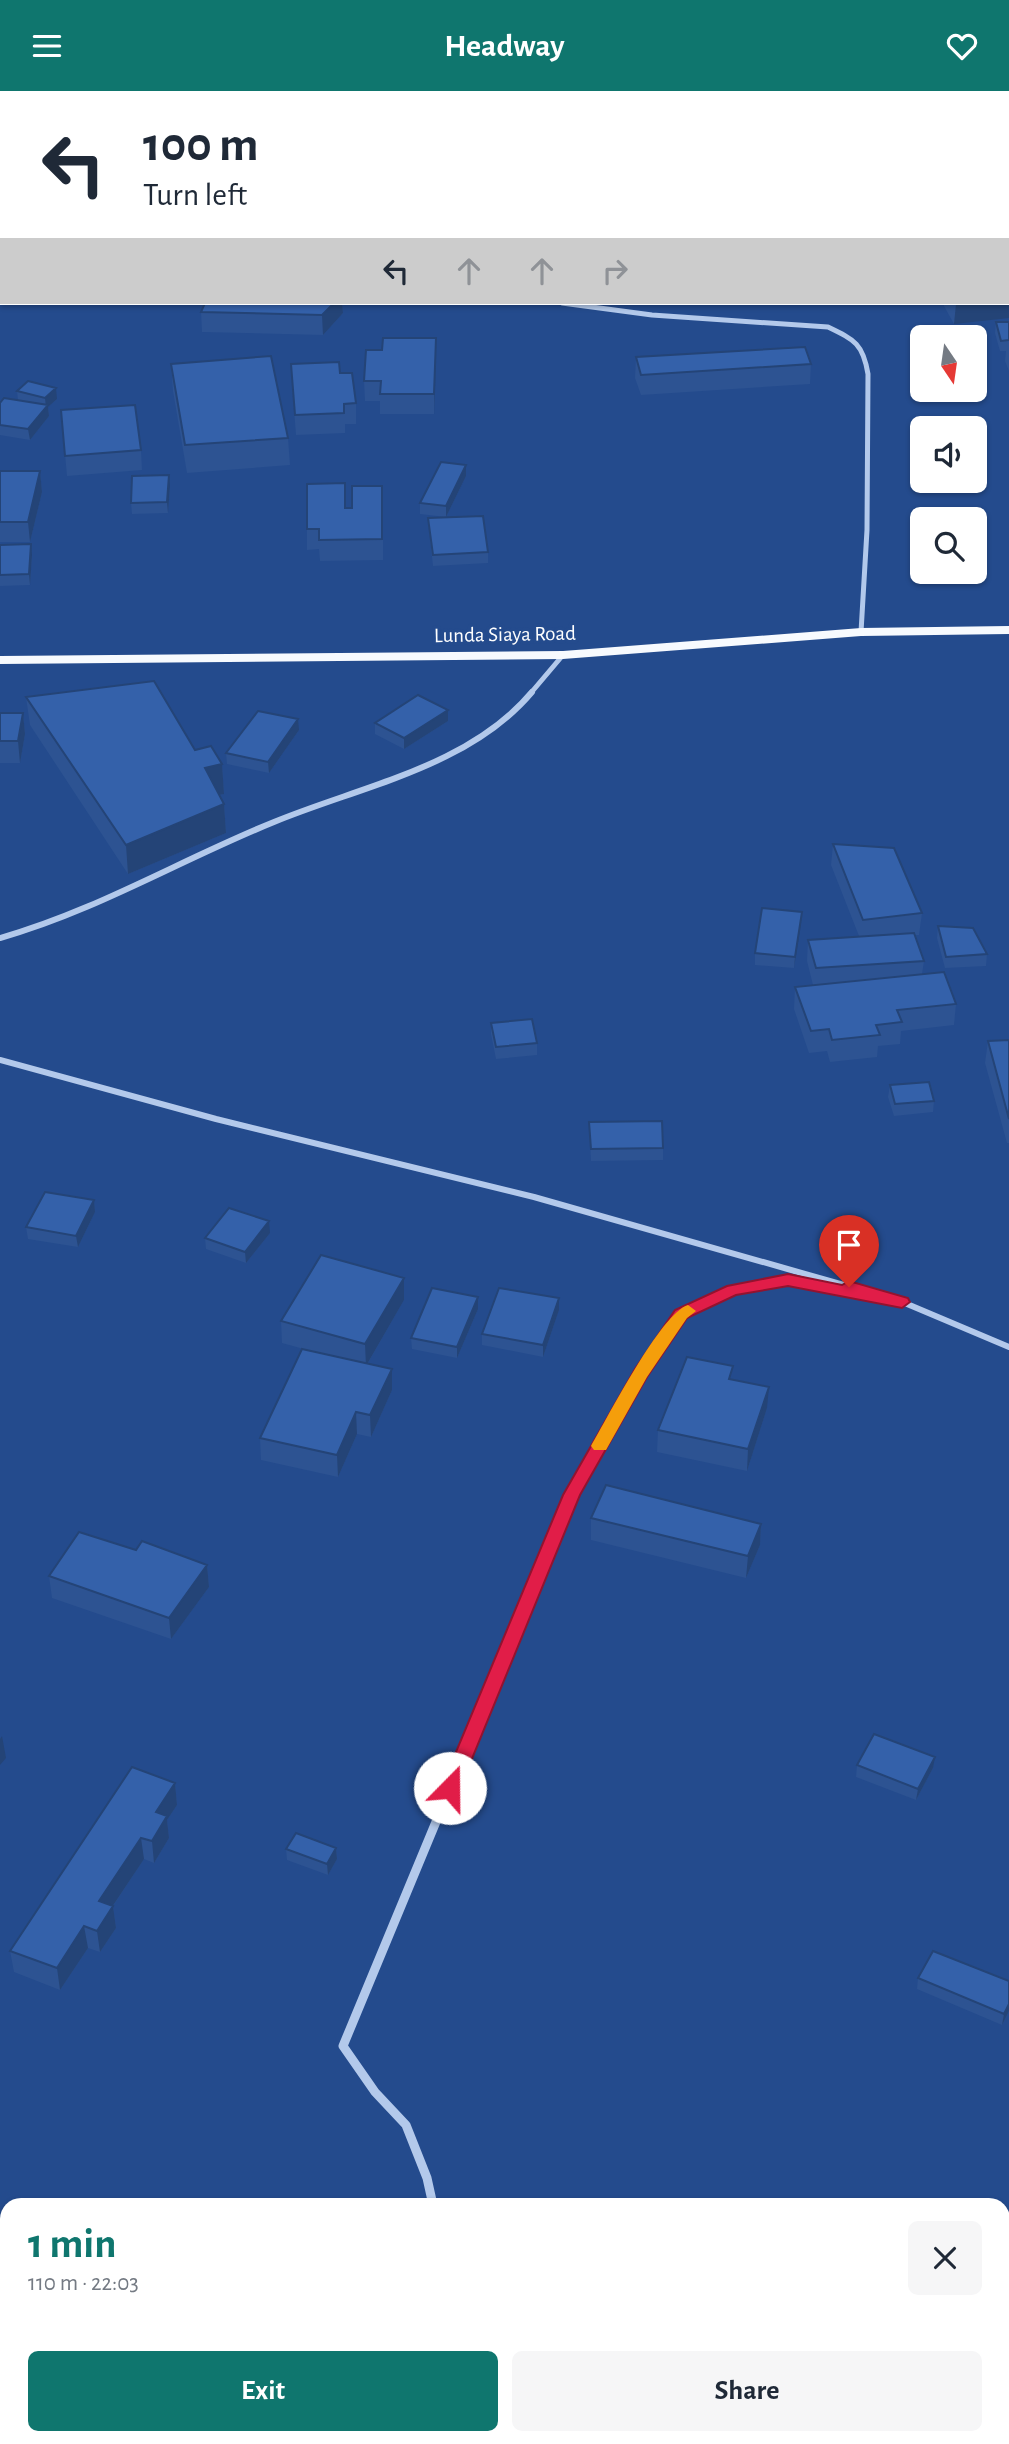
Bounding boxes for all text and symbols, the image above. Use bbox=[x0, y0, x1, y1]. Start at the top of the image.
icon: menu bbox=[28, 27, 66, 65]
icon: heart bbox=[943, 27, 981, 65]
text: Headway bbox=[444, 30, 565, 62]
icon: left bbox=[28, 119, 119, 210]
text: 100 m bbox=[143, 121, 259, 170]
text: Turn left bbox=[143, 179, 247, 211]
icon: left bbox=[377, 252, 415, 290]
icon: ahead bbox=[450, 252, 488, 290]
icon: ahead bbox=[523, 252, 561, 290]
icon: right bbox=[596, 252, 634, 290]
north arrow bbox=[910, 325, 987, 403]
map controls bbox=[910, 325, 987, 584]
button: sound bbox=[910, 416, 987, 493]
button: search bbox=[910, 507, 987, 584]
street label: Lunda Siaya Road bbox=[434, 623, 576, 646]
pin bbox=[819, 1215, 879, 1287]
icon: arrive bbox=[830, 1226, 868, 1264]
position arrow bbox=[413, 1751, 487, 1825]
button: close bbox=[908, 2221, 982, 2295]
text: 1 min bbox=[28, 2223, 117, 2265]
text: 110 m · 22:03 bbox=[28, 2272, 139, 2295]
button: Exit bbox=[28, 2351, 498, 2431]
button: Share bbox=[512, 2351, 982, 2431]

